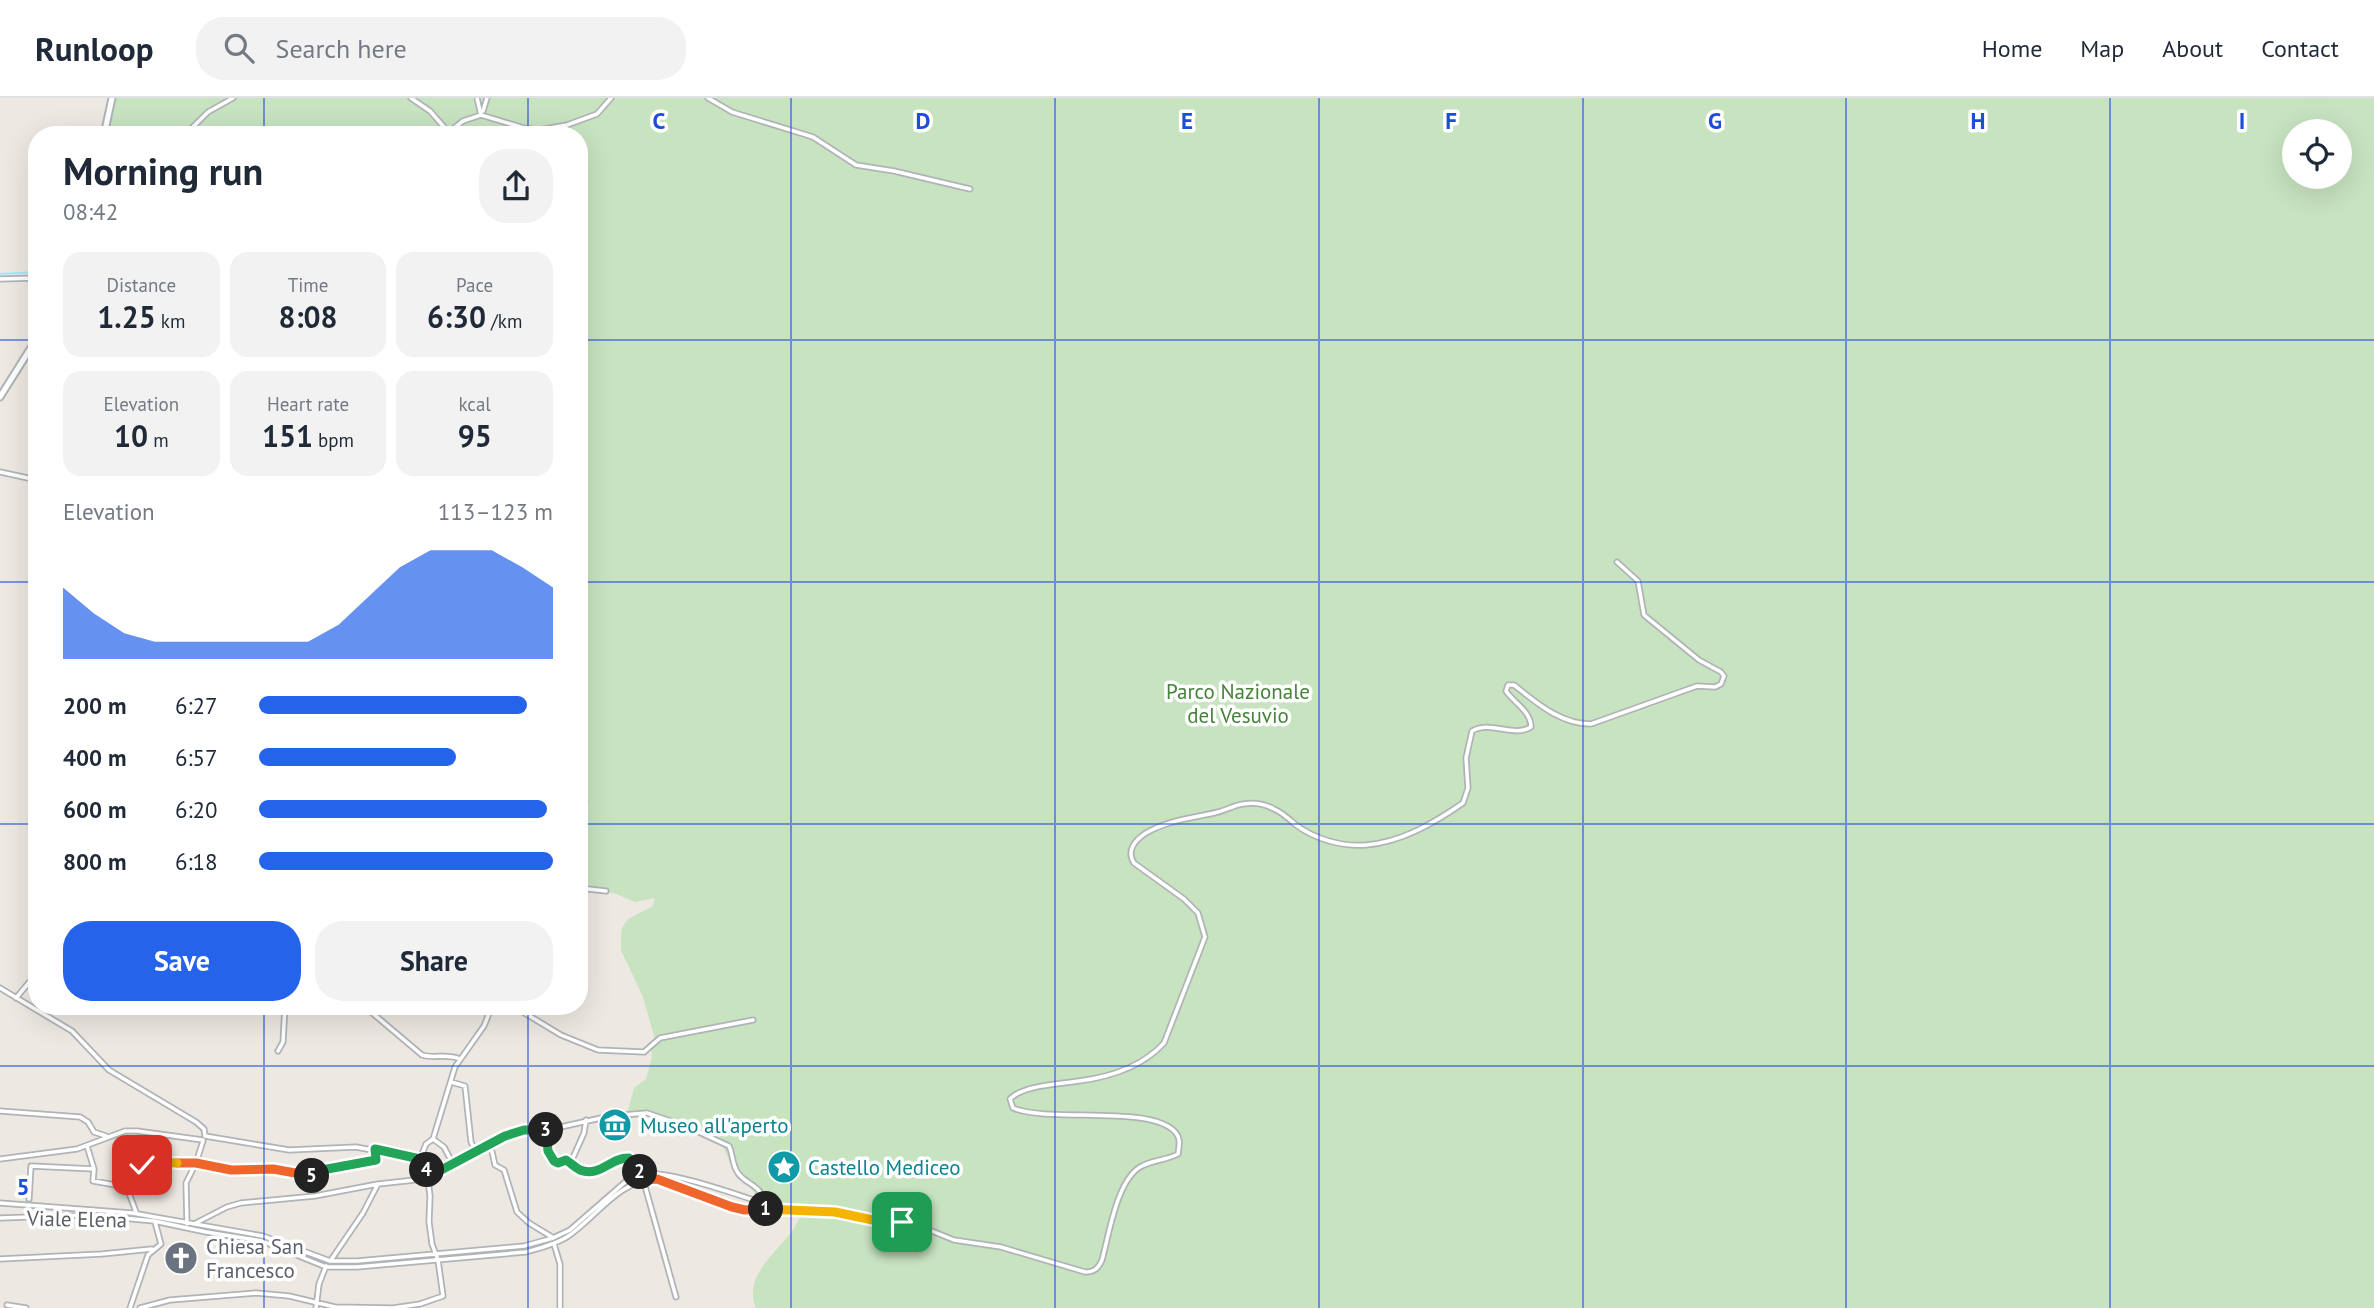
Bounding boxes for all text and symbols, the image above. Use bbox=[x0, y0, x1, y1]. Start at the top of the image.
search box bbox=[196, 17, 686, 80]
text: Runloop bbox=[35, 27, 154, 70]
icon: search bbox=[220, 29, 258, 67]
text: Search here bbox=[276, 32, 407, 65]
text: Home bbox=[1982, 33, 2042, 64]
text: Map bbox=[2080, 33, 2124, 64]
text: About bbox=[2162, 33, 2223, 64]
text: Contact bbox=[2261, 33, 2339, 64]
text: C bbox=[653, 106, 666, 135]
text: D bbox=[916, 106, 930, 135]
text: E bbox=[1181, 106, 1193, 135]
text: F bbox=[1445, 106, 1457, 135]
text: G bbox=[1708, 106, 1722, 135]
text: H bbox=[1971, 106, 1985, 135]
text: I bbox=[2239, 106, 2245, 135]
map controls bbox=[2282, 119, 2352, 189]
button: locate bbox=[2282, 119, 2352, 189]
text: Morning run bbox=[63, 146, 263, 195]
button: share bbox=[479, 149, 553, 223]
text: 08:42 bbox=[63, 197, 118, 226]
text: Distance bbox=[107, 273, 176, 297]
text: Time bbox=[288, 273, 328, 297]
text: Pace bbox=[456, 273, 493, 297]
text: 1.25 bbox=[97, 297, 156, 336]
text: 8:08 bbox=[278, 297, 338, 336]
text: 6:30 bbox=[427, 297, 486, 336]
text: km bbox=[156, 309, 185, 333]
text: /km bbox=[486, 309, 522, 333]
text: Elevation bbox=[103, 392, 179, 416]
text: Heart rate bbox=[267, 392, 349, 416]
text: kcal bbox=[458, 392, 491, 416]
text: 10 bbox=[114, 416, 148, 455]
text: 151 bbox=[262, 416, 313, 455]
text: 95 bbox=[458, 416, 492, 455]
text: m bbox=[148, 428, 169, 452]
text: bpm bbox=[313, 428, 354, 452]
text: Elevation bbox=[63, 497, 155, 526]
text: 113–123 m bbox=[438, 497, 553, 526]
park label: Parco Nazionale del Vesuvio bbox=[1166, 678, 1310, 729]
text: 200 m bbox=[63, 691, 126, 720]
text: 6:27 bbox=[175, 691, 218, 720]
text: 400 m bbox=[63, 743, 126, 772]
text: 6:57 bbox=[175, 743, 218, 772]
text: 600 m bbox=[63, 795, 126, 824]
text: 6:20 bbox=[175, 795, 218, 824]
text: 800 m bbox=[63, 847, 126, 876]
text: 6:18 bbox=[175, 847, 218, 876]
button: Save bbox=[63, 921, 301, 1001]
button: Share bbox=[315, 921, 553, 1001]
museum icon: Museo all'aperto bbox=[596, 1106, 634, 1144]
pin: 3 bbox=[528, 1112, 564, 1148]
place label: Museo all'aperto bbox=[640, 1112, 788, 1139]
text: 3 bbox=[540, 1117, 551, 1141]
pin bbox=[112, 1135, 172, 1195]
icon: check bbox=[123, 1146, 161, 1184]
place icon: Castello Mediceo bbox=[765, 1148, 803, 1186]
pin: 4 bbox=[410, 1152, 444, 1188]
pin: 2 bbox=[622, 1154, 658, 1190]
place label: Castello Mediceo bbox=[808, 1154, 960, 1181]
text: 4 bbox=[421, 1157, 432, 1181]
pin: 5 bbox=[294, 1158, 330, 1194]
text: 2 bbox=[634, 1159, 645, 1183]
text: 5 bbox=[306, 1163, 317, 1187]
text: 5 bbox=[16, 1172, 30, 1201]
pin: 1 bbox=[748, 1192, 784, 1226]
pin bbox=[872, 1192, 932, 1252]
text: 1 bbox=[760, 1196, 771, 1220]
icon: arrive bbox=[883, 1203, 921, 1241]
street label: Viale Elena bbox=[26, 1205, 127, 1233]
place label: Chiesa San Francesco bbox=[206, 1233, 304, 1284]
church icon: Chiesa San Francesco bbox=[162, 1239, 200, 1277]

